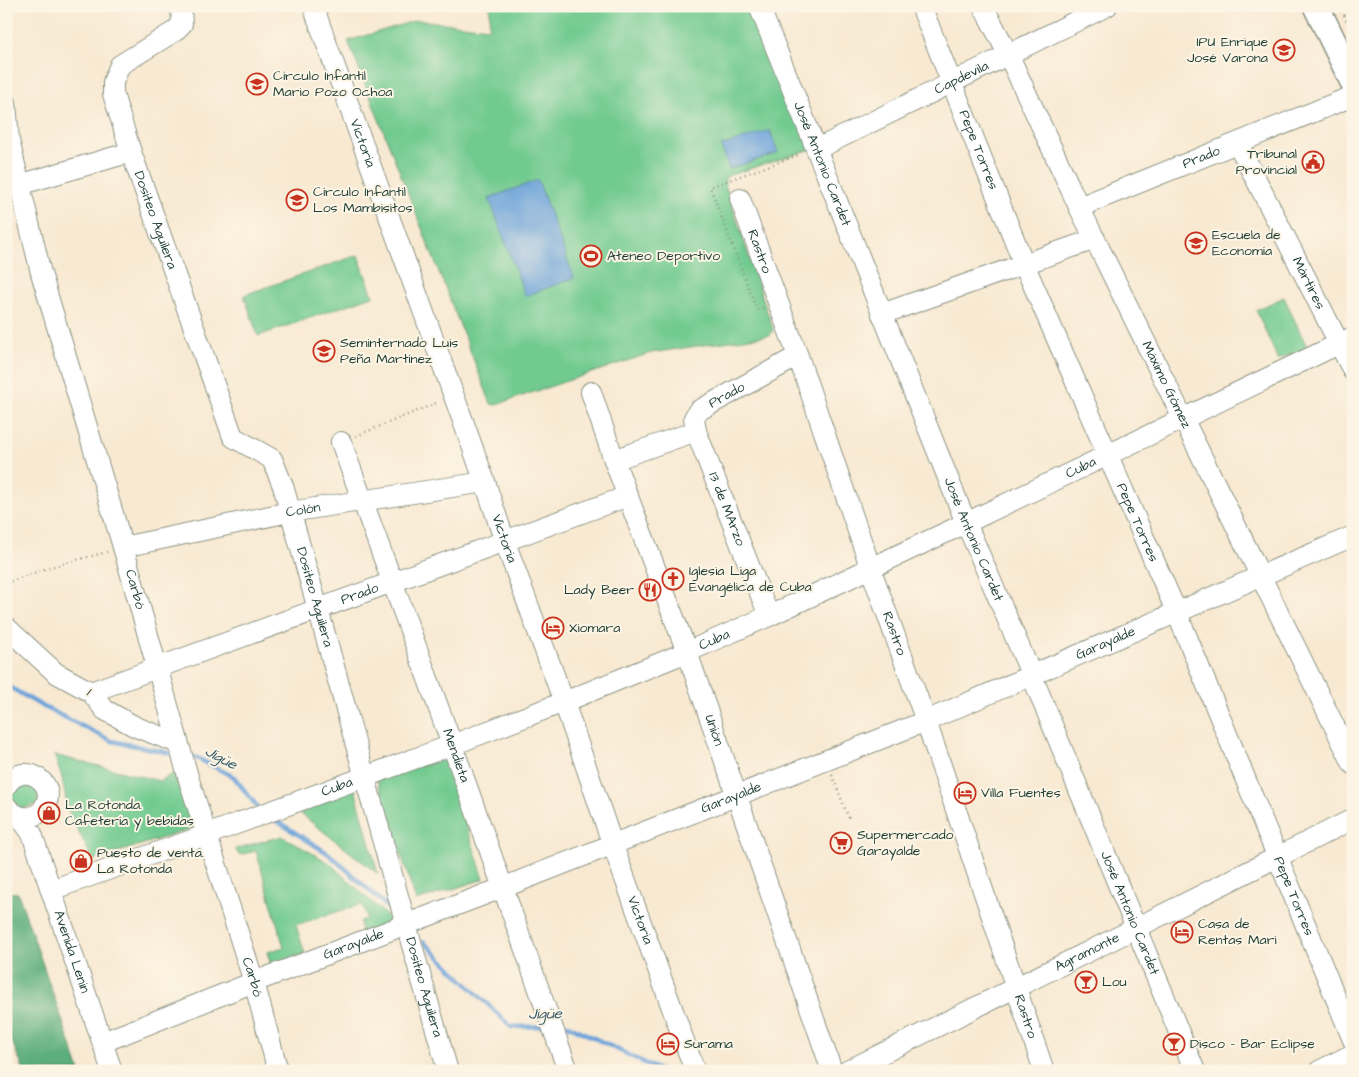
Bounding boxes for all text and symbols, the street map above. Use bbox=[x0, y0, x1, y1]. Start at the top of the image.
place label: IPU Enrique José Varona bbox=[1187, 32, 1268, 68]
school or university icon: IPU Enrique José Varona bbox=[1272, 38, 1296, 62]
street label: Capdevila bbox=[931, 56, 992, 100]
place label: Círculo Infantil Mario Pozo Ochoa bbox=[273, 66, 392, 102]
school or university icon: Círculo Infantil Mario Pozo Ochoa bbox=[245, 72, 269, 96]
street label: José Antonio Cardet bbox=[788, 98, 856, 230]
street label: Pepe Torres bbox=[954, 107, 1003, 193]
street label: Victoria bbox=[345, 116, 381, 170]
street label: Prado bbox=[1180, 141, 1223, 174]
place label: Tribunal Provincial bbox=[1236, 144, 1297, 180]
public building icon: Tribunal Provincial bbox=[1301, 150, 1325, 174]
street label: Dositeo Aguilera bbox=[129, 168, 182, 272]
place label: Círculo Infantil Los Mambisitos bbox=[313, 182, 413, 218]
school or university icon: Círculo Infantil Los Mambisitos bbox=[285, 188, 309, 212]
place label: Escuela de Economía bbox=[1212, 225, 1281, 261]
street label: Rastro bbox=[742, 227, 777, 276]
school or university icon: Escuela de Economía bbox=[1184, 231, 1208, 255]
sports icon: Ateneo Deportivo bbox=[579, 244, 603, 268]
place label: Ateneo Deportivo bbox=[607, 246, 720, 266]
street label: Mártires bbox=[1287, 253, 1330, 313]
place label: Seminternado Luis Peña Martínez bbox=[340, 333, 458, 369]
street label: Máximo Gómez bbox=[1137, 338, 1196, 432]
school or university icon: Seminternado Luis Peña Martínez bbox=[312, 339, 336, 363]
street label: Prado bbox=[705, 377, 749, 413]
street label: Cuba bbox=[1062, 452, 1100, 484]
street label: 13 de MArzo bbox=[703, 469, 750, 549]
street label: José Antonio Cardet bbox=[939, 474, 1009, 605]
street label: Pepe Torres bbox=[1111, 480, 1163, 565]
street label: Colón bbox=[284, 497, 322, 522]
street label: Victoria bbox=[486, 512, 522, 566]
street label: Dositeo Aguilera bbox=[291, 545, 338, 649]
place label: Iglesia Liga Evangélica de Cuba bbox=[689, 561, 812, 597]
street label: Carbó bbox=[120, 567, 150, 612]
church icon: Iglesia Liga Evangélica de Cuba bbox=[661, 567, 685, 591]
street label: Prado bbox=[338, 578, 381, 610]
restaurant icon: Lady Beer bbox=[638, 578, 662, 602]
place label: Lady Beer bbox=[564, 580, 634, 600]
street label: Rastro bbox=[877, 609, 911, 658]
hotel icon: Xiomara bbox=[541, 616, 565, 640]
place label: Xiomara bbox=[569, 618, 620, 638]
street label: Garayalde bbox=[1072, 621, 1139, 665]
street label: Cuba bbox=[696, 624, 733, 656]
street label: 1 bbox=[82, 683, 96, 701]
street label: Unión bbox=[699, 712, 729, 749]
street label: Mendieta bbox=[437, 726, 475, 785]
water label: Jigüe bbox=[201, 741, 242, 776]
street label: Cuba bbox=[319, 772, 356, 802]
street label: Garayalde bbox=[698, 777, 765, 819]
hotel icon: Villa Fuentes bbox=[953, 781, 977, 805]
place label: Villa Fuentes bbox=[981, 783, 1061, 803]
place label: La Rotonda. Cafetería y bebidas bbox=[65, 795, 194, 831]
shop icon: La Rotonda. Cafetería y bebidas bbox=[37, 801, 61, 825]
place label: Supermercado Garayalde bbox=[857, 825, 954, 861]
supermarket icon: Supermercado Garayalde bbox=[829, 831, 853, 855]
place label: Puesto de venta. La Rotonda bbox=[97, 843, 204, 879]
street label: José Antonio Cardet bbox=[1095, 848, 1165, 979]
shop icon: Puesto de venta. La Rotonda bbox=[69, 849, 93, 873]
street label: Pepe Torres bbox=[1268, 853, 1319, 939]
street label: Victoria bbox=[622, 893, 658, 947]
street label: Avenida Lenin bbox=[48, 908, 95, 996]
place label: Casa de Rentas Mari bbox=[1198, 914, 1277, 950]
hotel icon: Casa de Rentas Mari bbox=[1170, 920, 1194, 944]
street label: Garayalde bbox=[320, 923, 387, 965]
street label: Agramonte bbox=[1051, 927, 1123, 977]
street label: Dositeo Aguilera bbox=[400, 935, 448, 1039]
street label: Carbó bbox=[237, 955, 268, 999]
bar icon: Lou bbox=[1074, 970, 1098, 994]
place label: Lou bbox=[1102, 972, 1127, 992]
street label: Rastro bbox=[1009, 992, 1042, 1041]
water label: Jigüe bbox=[528, 1003, 563, 1026]
hotel icon: Surama bbox=[656, 1032, 680, 1056]
bar icon: Disco - Bar Eclipse bbox=[1162, 1032, 1186, 1056]
place label: Surama bbox=[684, 1034, 733, 1054]
place label: Disco - Bar Eclipse bbox=[1190, 1034, 1315, 1054]

